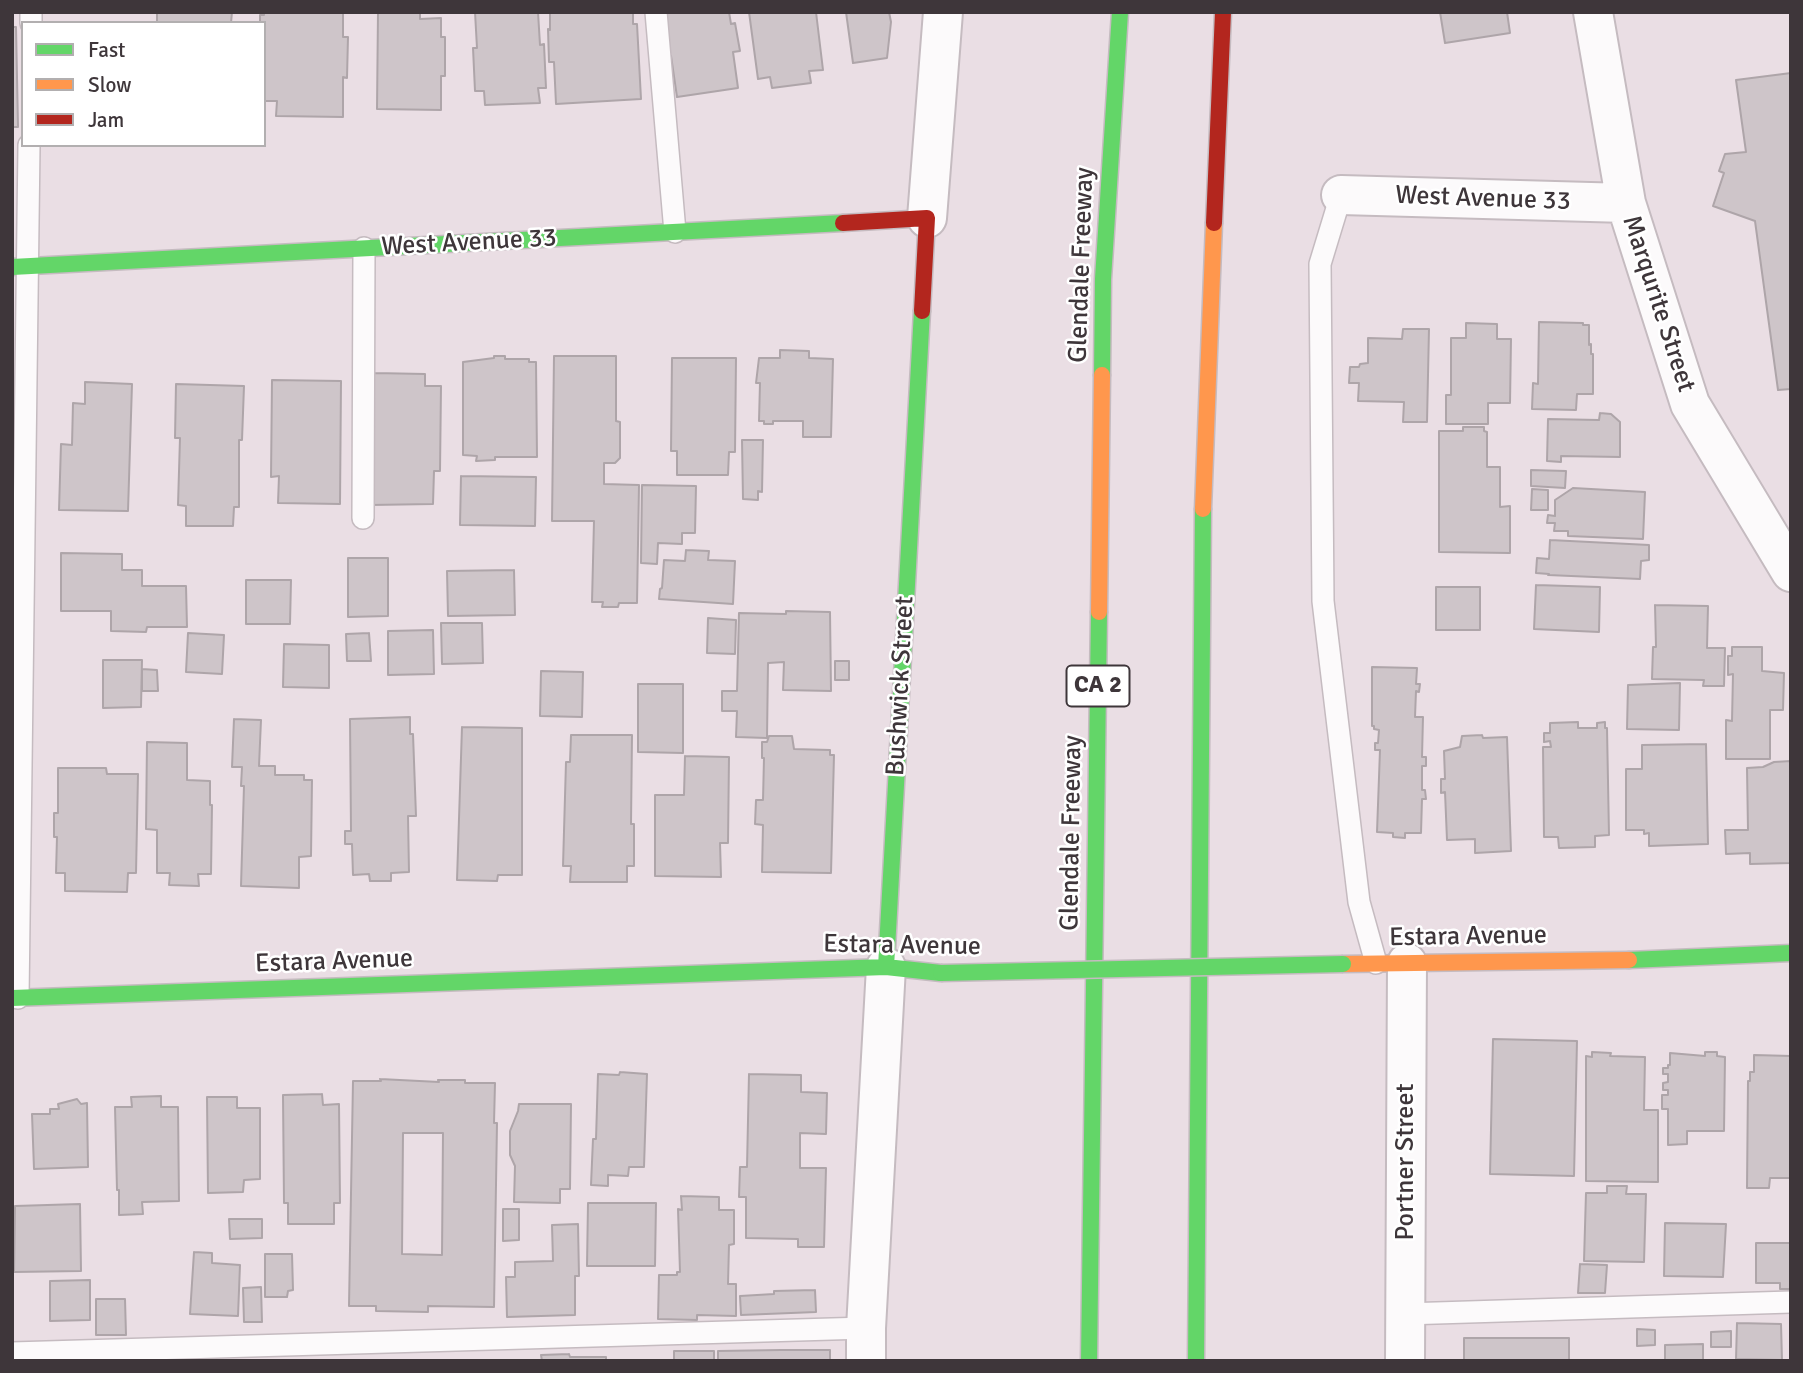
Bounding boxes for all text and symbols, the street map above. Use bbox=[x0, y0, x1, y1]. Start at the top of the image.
legend bbox=[21, 21, 266, 147]
text: Fast bbox=[88, 37, 125, 63]
text: Slow bbox=[88, 72, 132, 98]
text: Jam bbox=[88, 107, 124, 133]
street label: Glendale Freeway bbox=[1063, 167, 1101, 363]
street label: West Avenue 33 bbox=[1395, 180, 1571, 218]
street label: Marqurite Street bbox=[1615, 212, 1701, 396]
street label: West Avenue 33 bbox=[381, 223, 557, 263]
street label: Bushwick Street bbox=[881, 595, 921, 777]
road number: CA 2 bbox=[1066, 666, 1130, 706]
street label: Glendale Freeway bbox=[1055, 735, 1089, 931]
street label: Estara Avenue bbox=[1389, 920, 1547, 954]
street label: Estara Avenue bbox=[823, 929, 981, 963]
street label: Estara Avenue bbox=[255, 944, 413, 980]
street label: Portner Street bbox=[1390, 1084, 1422, 1240]

